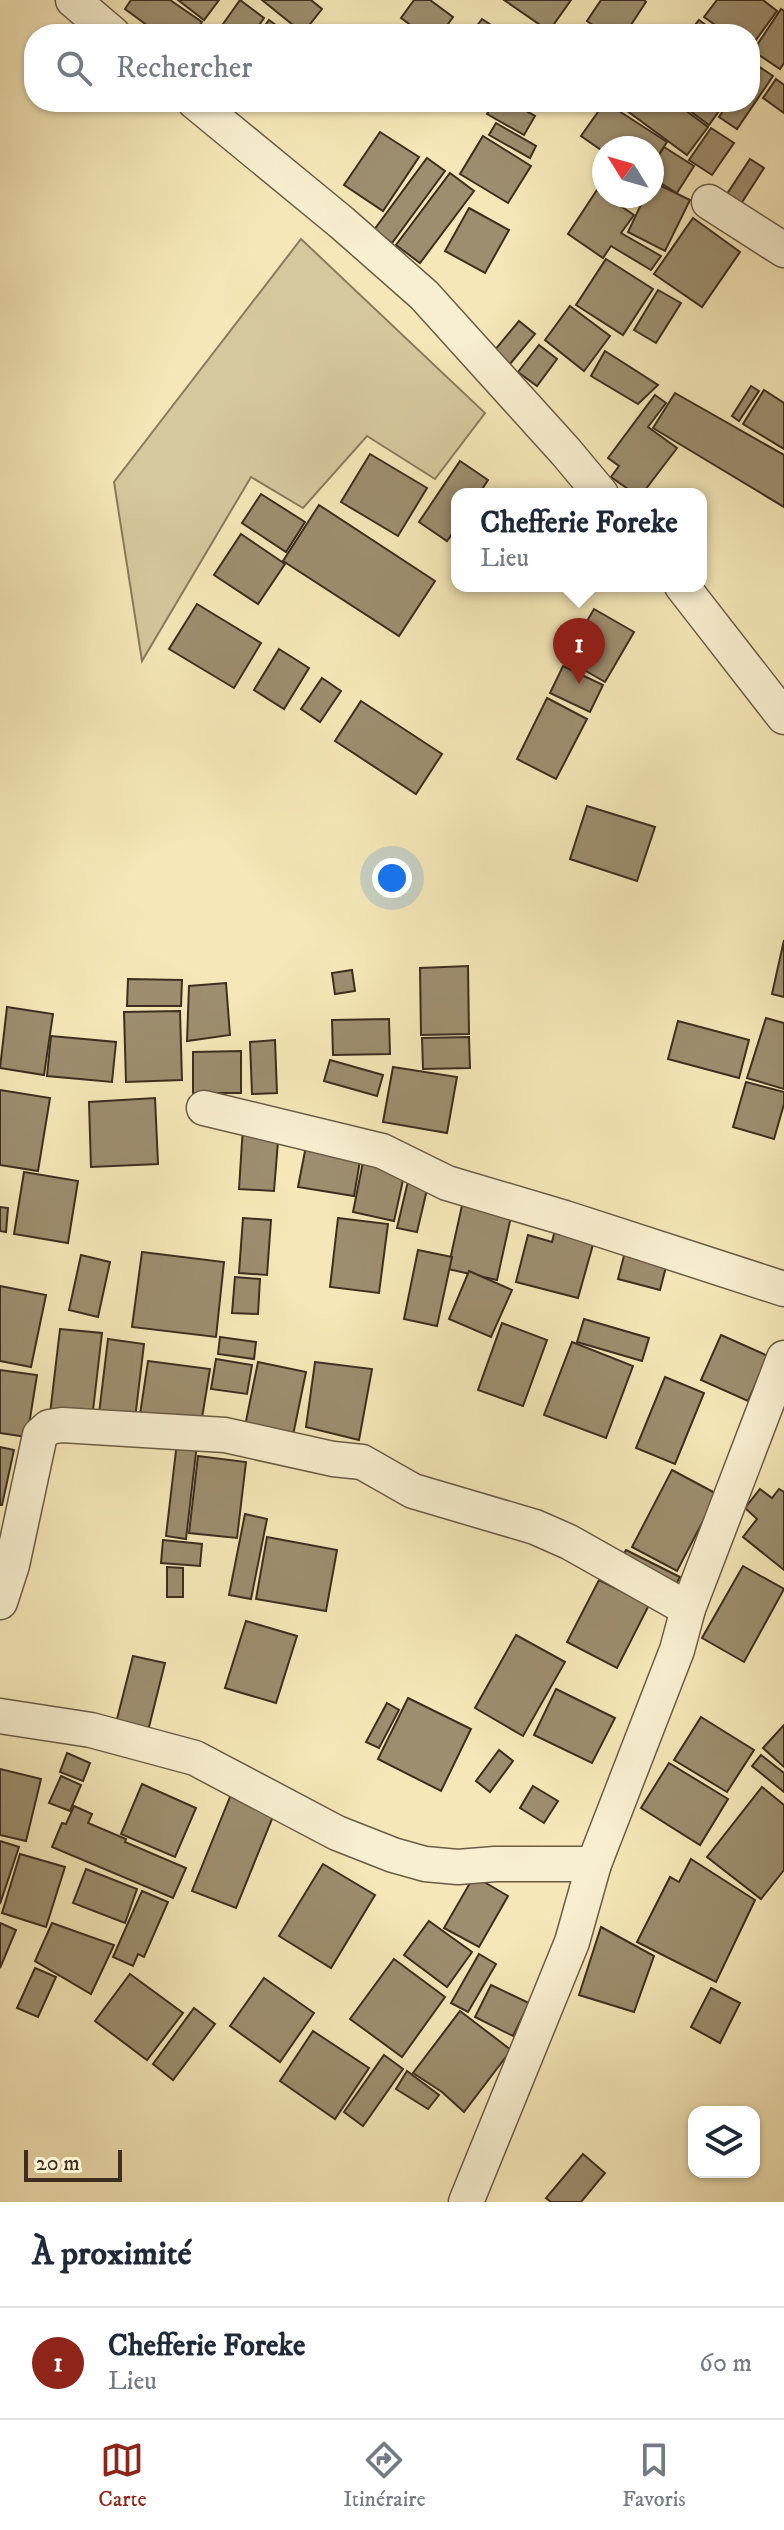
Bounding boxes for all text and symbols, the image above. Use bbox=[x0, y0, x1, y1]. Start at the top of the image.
search box bbox=[24, 24, 760, 112]
icon: search bbox=[52, 46, 96, 90]
text: Rechercher bbox=[116, 50, 252, 87]
north arrow bbox=[592, 136, 664, 208]
popup bbox=[451, 488, 707, 592]
text: Chefferie Foreke bbox=[480, 505, 678, 542]
text: Lieu bbox=[480, 542, 529, 575]
pin: 1 bbox=[553, 618, 605, 684]
your location bbox=[372, 858, 412, 898]
map controls bbox=[688, 2106, 760, 2178]
button: layers bbox=[688, 2106, 760, 2178]
scale bar bbox=[24, 2146, 122, 2182]
text: 20 m bbox=[36, 2150, 80, 2177]
text: À proximité bbox=[32, 2233, 192, 2275]
text: Chefferie Foreke bbox=[108, 2328, 305, 2365]
text: 1 bbox=[53, 2347, 63, 2380]
text: 60 m bbox=[699, 2347, 752, 2380]
text: Lieu bbox=[108, 2365, 157, 2398]
tab: Carte bbox=[98, 2438, 147, 2513]
tab: Itinéraire bbox=[343, 2438, 426, 2513]
tab: Favoris bbox=[622, 2438, 686, 2513]

